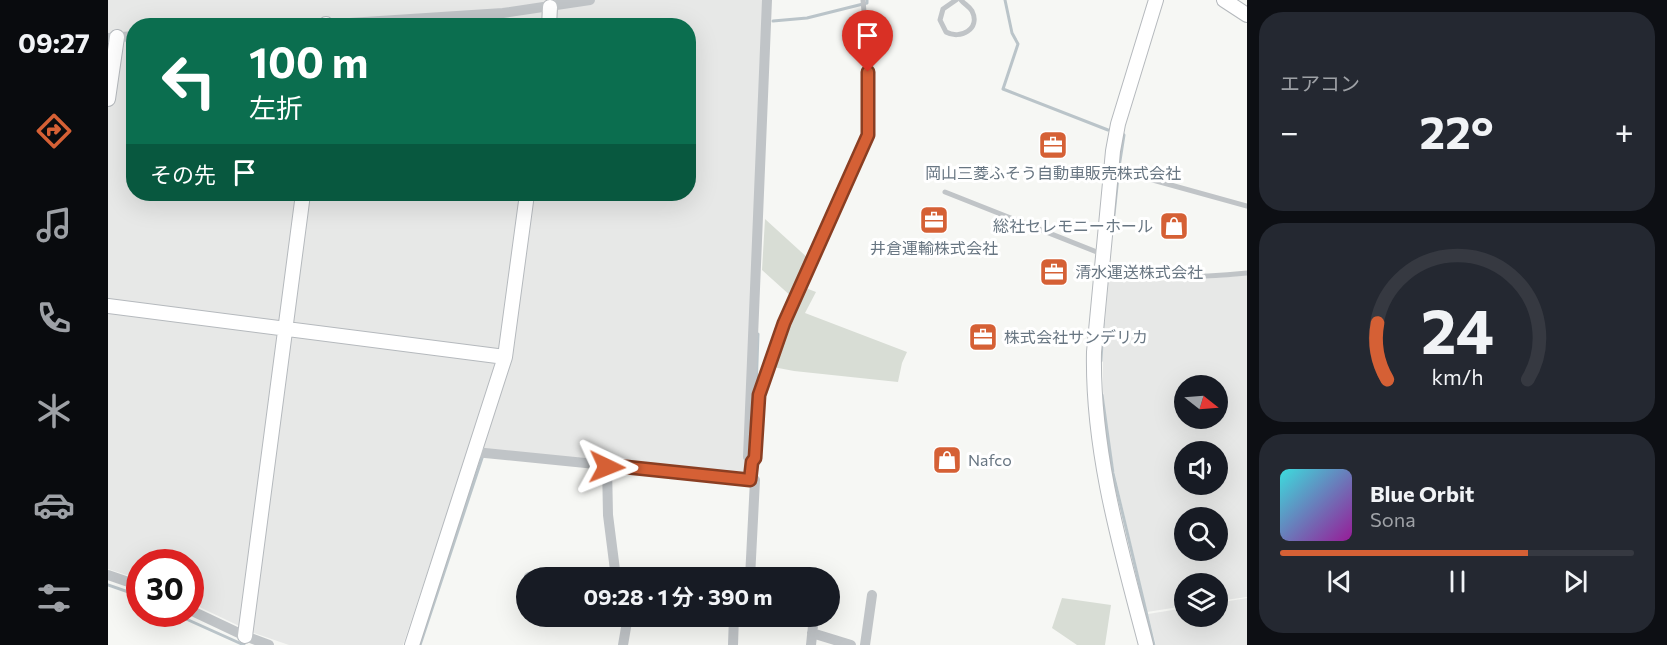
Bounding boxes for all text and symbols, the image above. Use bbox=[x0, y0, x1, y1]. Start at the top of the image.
pin bbox=[842, 10, 893, 72]
icon: arrive bbox=[851, 19, 884, 52]
text: 09:27 bbox=[18, 26, 90, 59]
text: 100 m bbox=[249, 35, 369, 87]
icon: left bbox=[150, 42, 228, 120]
text: エアコン bbox=[1280, 71, 1360, 95]
text: 左折 bbox=[249, 91, 303, 124]
text: 22° bbox=[1420, 103, 1494, 158]
icon: directions bbox=[33, 110, 75, 152]
text: − bbox=[1280, 110, 1299, 151]
text: + bbox=[1615, 110, 1634, 151]
office icon: 岡山三菱ふそう自動車販売株式会社 bbox=[1037, 129, 1069, 161]
icon: arrive bbox=[228, 156, 261, 189]
text: その先 bbox=[150, 161, 216, 188]
place label: 岡山三菱ふそう自動車販売株式会社 bbox=[925, 163, 1181, 182]
icon: music bbox=[33, 204, 75, 246]
office icon: 井倉運輸株式会社 bbox=[918, 204, 950, 236]
shop icon: 総社セレモニーホール bbox=[1158, 210, 1190, 242]
place label: 総社セレモニーホール bbox=[993, 216, 1153, 235]
place label: 井倉運輸株式会社 bbox=[870, 238, 998, 257]
office icon: 清水運送株式会社 bbox=[1038, 256, 1070, 288]
place label: 清水運送株式会社 bbox=[1075, 262, 1203, 281]
text: 24 bbox=[1421, 291, 1493, 367]
icon: phone bbox=[33, 297, 75, 339]
office icon: 株式会社サンデリカ bbox=[967, 321, 999, 353]
place label: 株式会社サンデリカ bbox=[1004, 327, 1148, 346]
text: km/h bbox=[1431, 363, 1483, 389]
north arrow bbox=[1174, 375, 1228, 429]
map controls bbox=[1174, 375, 1228, 627]
icon: climate bbox=[33, 390, 75, 432]
position arrow bbox=[575, 435, 639, 499]
button: sound bbox=[1174, 441, 1228, 495]
shop icon: Nafco bbox=[931, 444, 963, 476]
place label: Nafco bbox=[968, 450, 1012, 469]
text: Blue Orbit bbox=[1370, 480, 1474, 507]
icon: car bbox=[33, 484, 75, 526]
button: search bbox=[1174, 507, 1228, 561]
text: Sona bbox=[1370, 507, 1416, 531]
speed limit sign: 30 bbox=[126, 549, 204, 627]
icon: previous bbox=[1323, 565, 1356, 598]
icon: pause bbox=[1441, 565, 1474, 598]
icon: next bbox=[1559, 565, 1592, 598]
button: layers bbox=[1174, 573, 1228, 627]
icon: filters bbox=[33, 577, 75, 619]
text: 09:28 · 1 分 · 390 m bbox=[583, 583, 773, 610]

